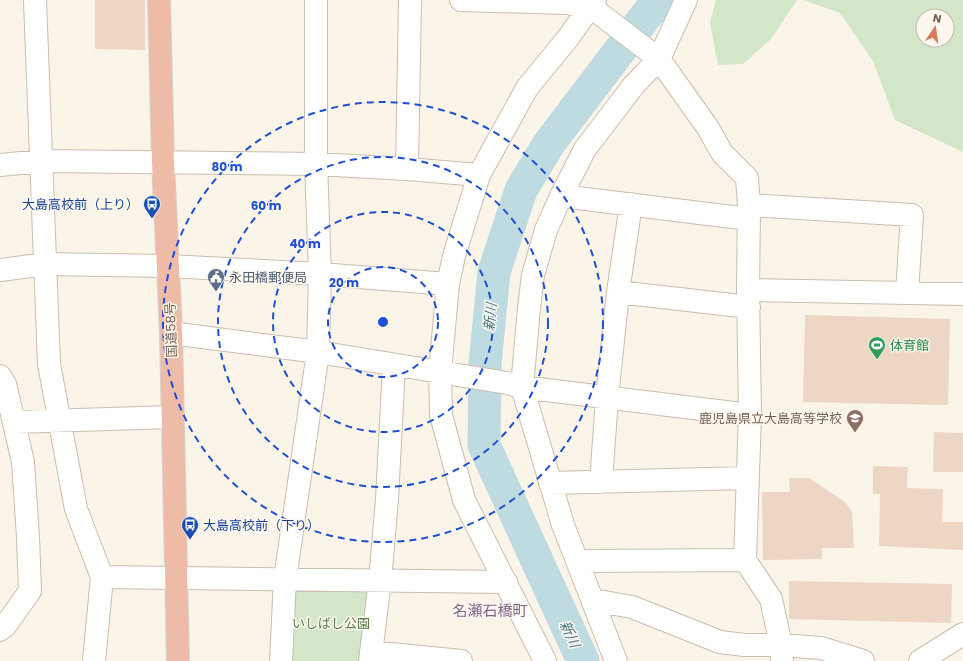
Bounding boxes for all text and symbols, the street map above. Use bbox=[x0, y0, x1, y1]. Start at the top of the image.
north arrow bbox=[915, 8, 955, 48]
text: N bbox=[931, 10, 943, 27]
text: 80 m bbox=[212, 158, 243, 175]
bus stop icon: 大島高校前（上り） bbox=[142, 194, 162, 219]
place label: 大島高校前（上り） bbox=[22, 195, 139, 214]
text: 60 m bbox=[251, 197, 282, 214]
text: 40 m bbox=[289, 235, 321, 252]
public building icon: 永田橋郵便局 bbox=[206, 267, 226, 292]
place label: 永田橋郵便局 bbox=[229, 268, 307, 287]
text: 20 m bbox=[329, 274, 359, 291]
water label: 新川 bbox=[479, 300, 502, 332]
street label: 国道58号 bbox=[161, 302, 181, 358]
centre of rings bbox=[376, 315, 390, 329]
sports icon: 体育館 bbox=[867, 335, 887, 360]
place label: 体育館 bbox=[890, 336, 929, 355]
school or university icon: 鹿児島県立大島高等学校 bbox=[845, 408, 865, 433]
place label: 鹿児島県立大島高等学校 bbox=[699, 409, 842, 428]
bus stop icon: 大島高校前（下り） bbox=[180, 515, 200, 540]
place label: 大島高校前（下り） bbox=[203, 516, 320, 535]
district label: 名瀬石橋町 bbox=[452, 600, 528, 621]
park label: いしばし公園 bbox=[292, 614, 370, 633]
water label: 新川 bbox=[555, 617, 586, 653]

